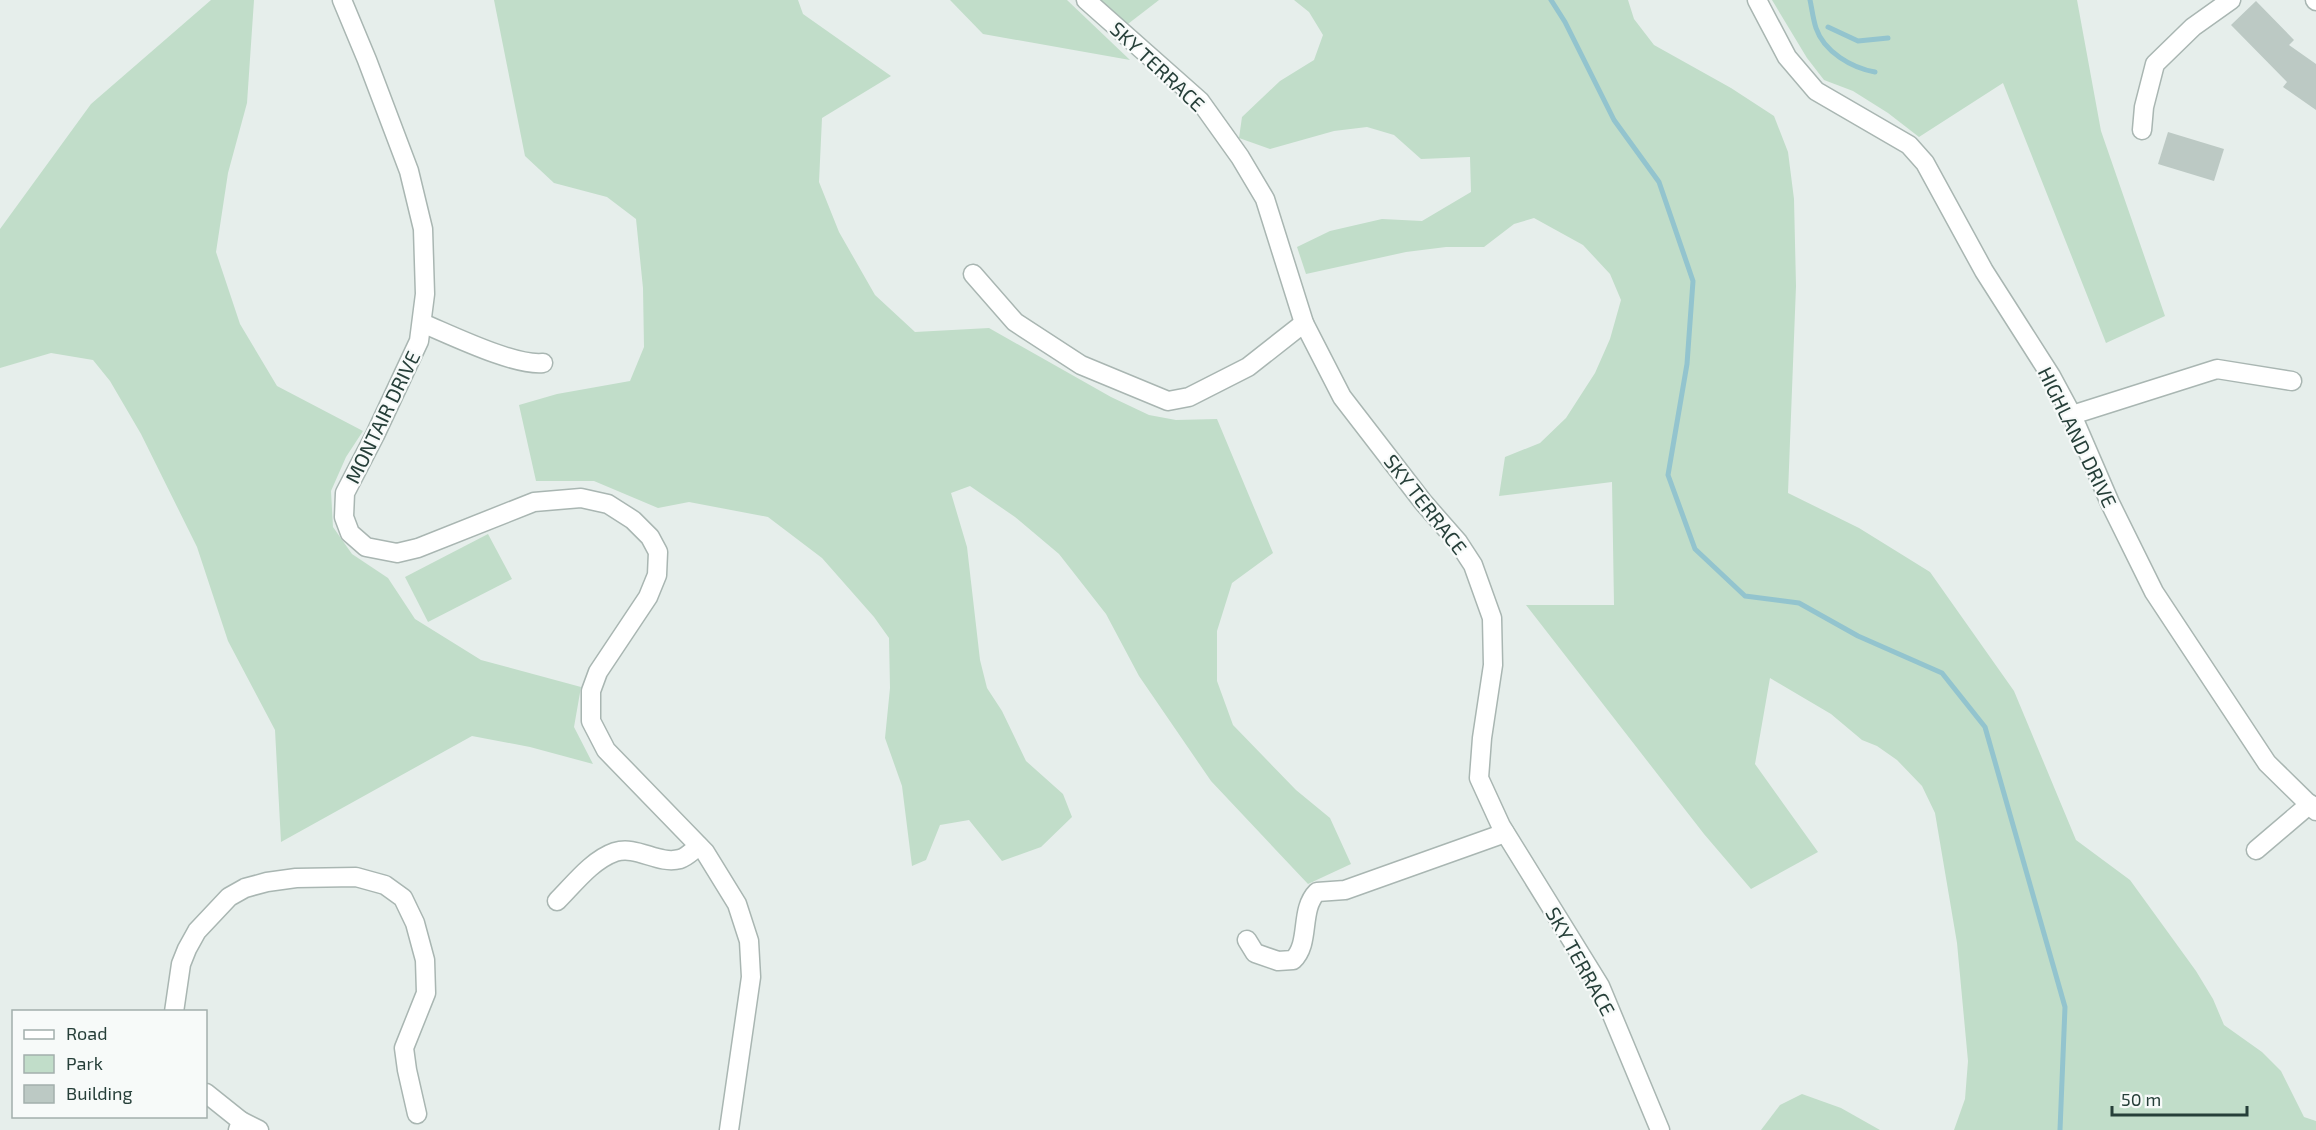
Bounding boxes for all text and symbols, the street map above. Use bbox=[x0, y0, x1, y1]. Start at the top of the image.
street label: SKY TERRACE bbox=[1106, 16, 1210, 116]
street label: MONTAIR DRIVE bbox=[340, 347, 424, 487]
street label: HIGHLAND DRIVE bbox=[2034, 363, 2122, 511]
street label: SKY TERRACE bbox=[1379, 449, 1473, 559]
street label: SKY TERRACE bbox=[1541, 903, 1621, 1019]
legend bbox=[12, 1010, 207, 1118]
text: Road bbox=[66, 1022, 107, 1044]
text: Park bbox=[66, 1052, 103, 1074]
scale bar bbox=[2112, 1079, 2247, 1117]
text: Building bbox=[66, 1082, 133, 1104]
text: 50 m bbox=[2121, 1088, 2161, 1110]

